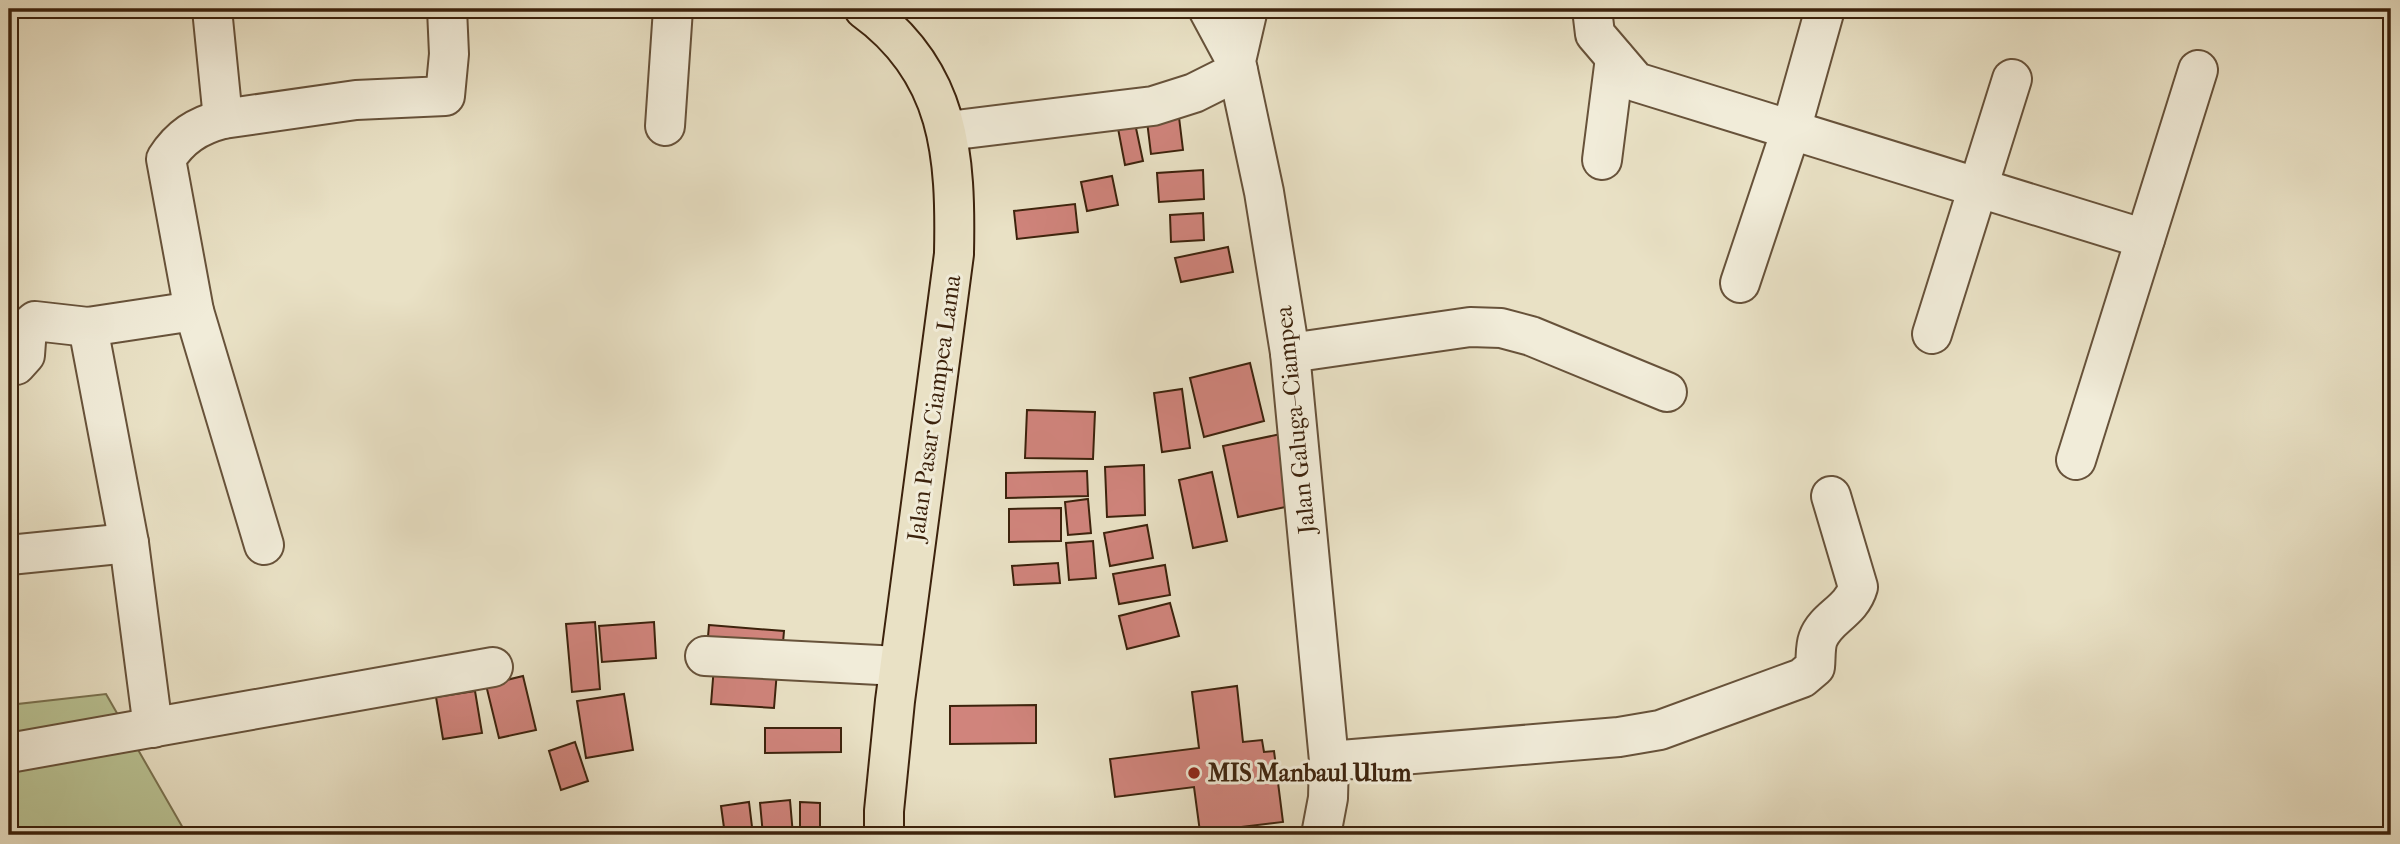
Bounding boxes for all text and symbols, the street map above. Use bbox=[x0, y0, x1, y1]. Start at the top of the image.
street label: Jalan Pasar Ciampea Lama bbox=[901, 272, 967, 545]
street label: Jalan Galuga–Ciampea bbox=[1269, 304, 1321, 537]
place label: MIS Manbaul Ulum bbox=[1208, 759, 1412, 787]
marker: MIS Manbaul Ulum bbox=[1186, 765, 1202, 781]

